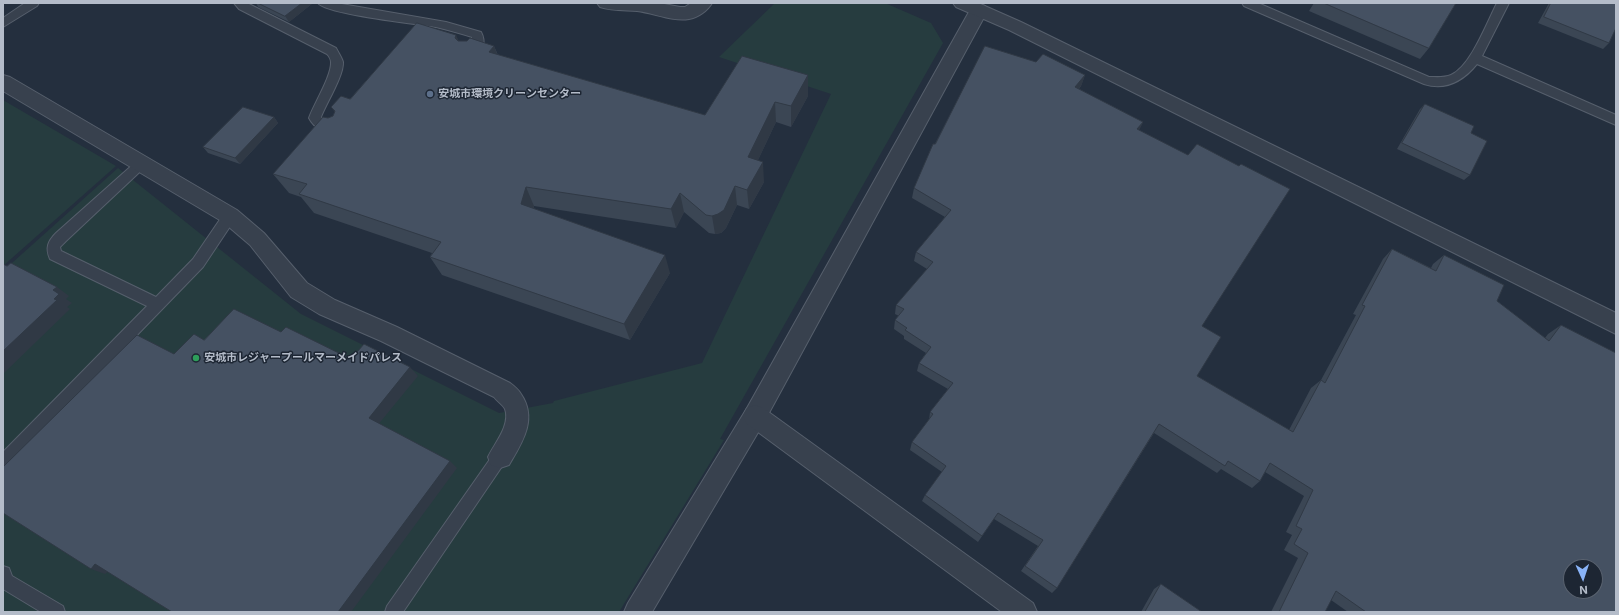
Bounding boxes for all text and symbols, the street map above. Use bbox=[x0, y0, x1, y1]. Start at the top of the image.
place label: 安城市環境クリーンセンター bbox=[438, 87, 581, 101]
marker: 安城市環境クリーンセンター bbox=[425, 89, 435, 99]
place label: 安城市レジャープールマーメイドパレス bbox=[204, 351, 402, 365]
marker: 安城市レジャープールマーメイドパレス bbox=[191, 353, 201, 363]
north arrow bbox=[1563, 559, 1603, 599]
text: N bbox=[1579, 583, 1588, 597]

